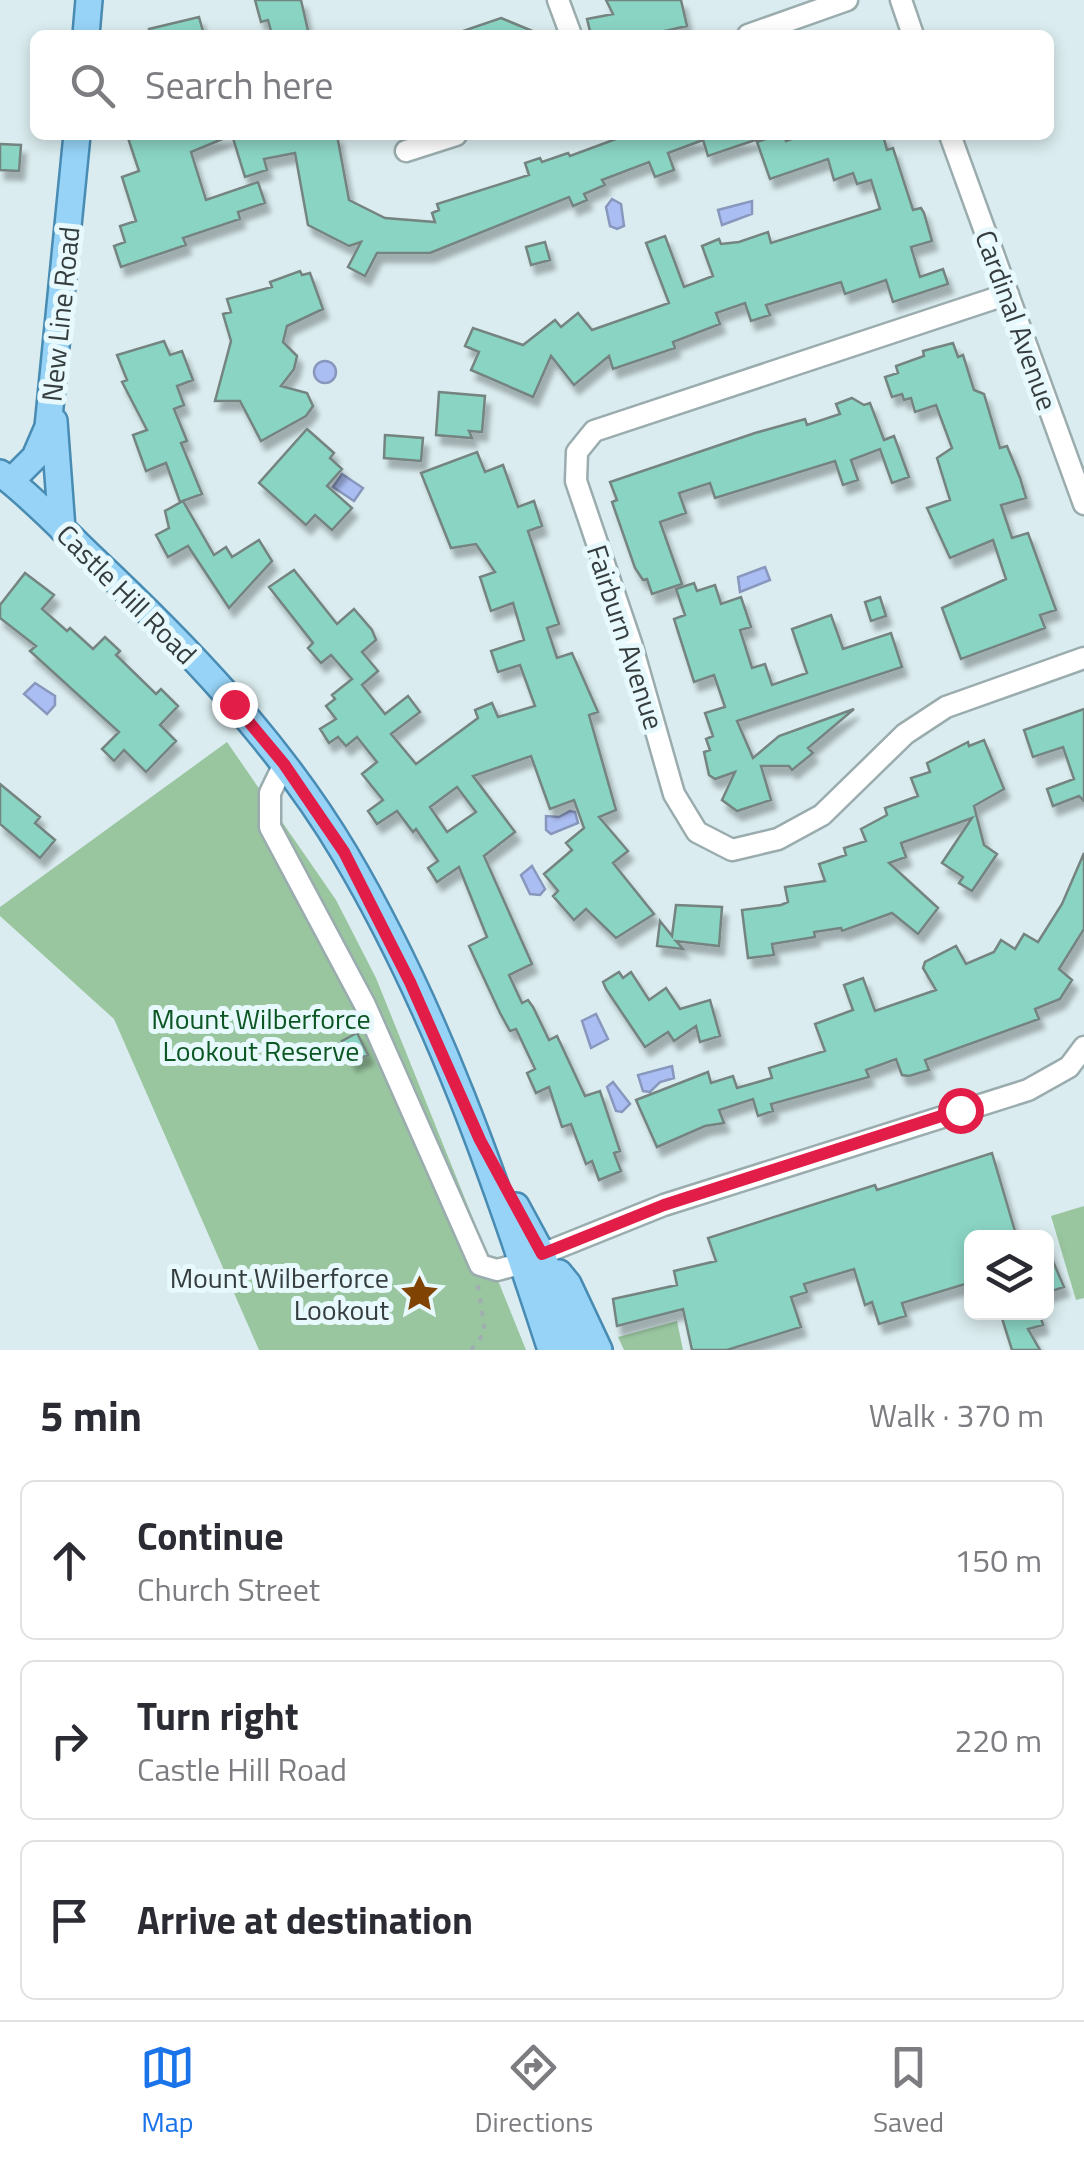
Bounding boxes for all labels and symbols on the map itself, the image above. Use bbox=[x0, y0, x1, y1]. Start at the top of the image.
street label: New Line Road bbox=[29, 224, 91, 404]
street label: Cardinal Avenue bbox=[965, 224, 1069, 416]
street label: Castle Hill Road bbox=[47, 514, 207, 674]
street label: Fairburn Avenue bbox=[576, 539, 676, 735]
route end bbox=[212, 682, 258, 728]
park label: Mount Wilberforce Lookout Reserve bbox=[151, 997, 371, 1072]
route start bbox=[938, 1088, 984, 1134]
place label: Mount Wilberforce Lookout bbox=[170, 1256, 389, 1331]
place icon: Mount Wilberforce Lookout bbox=[398, 1272, 440, 1314]

